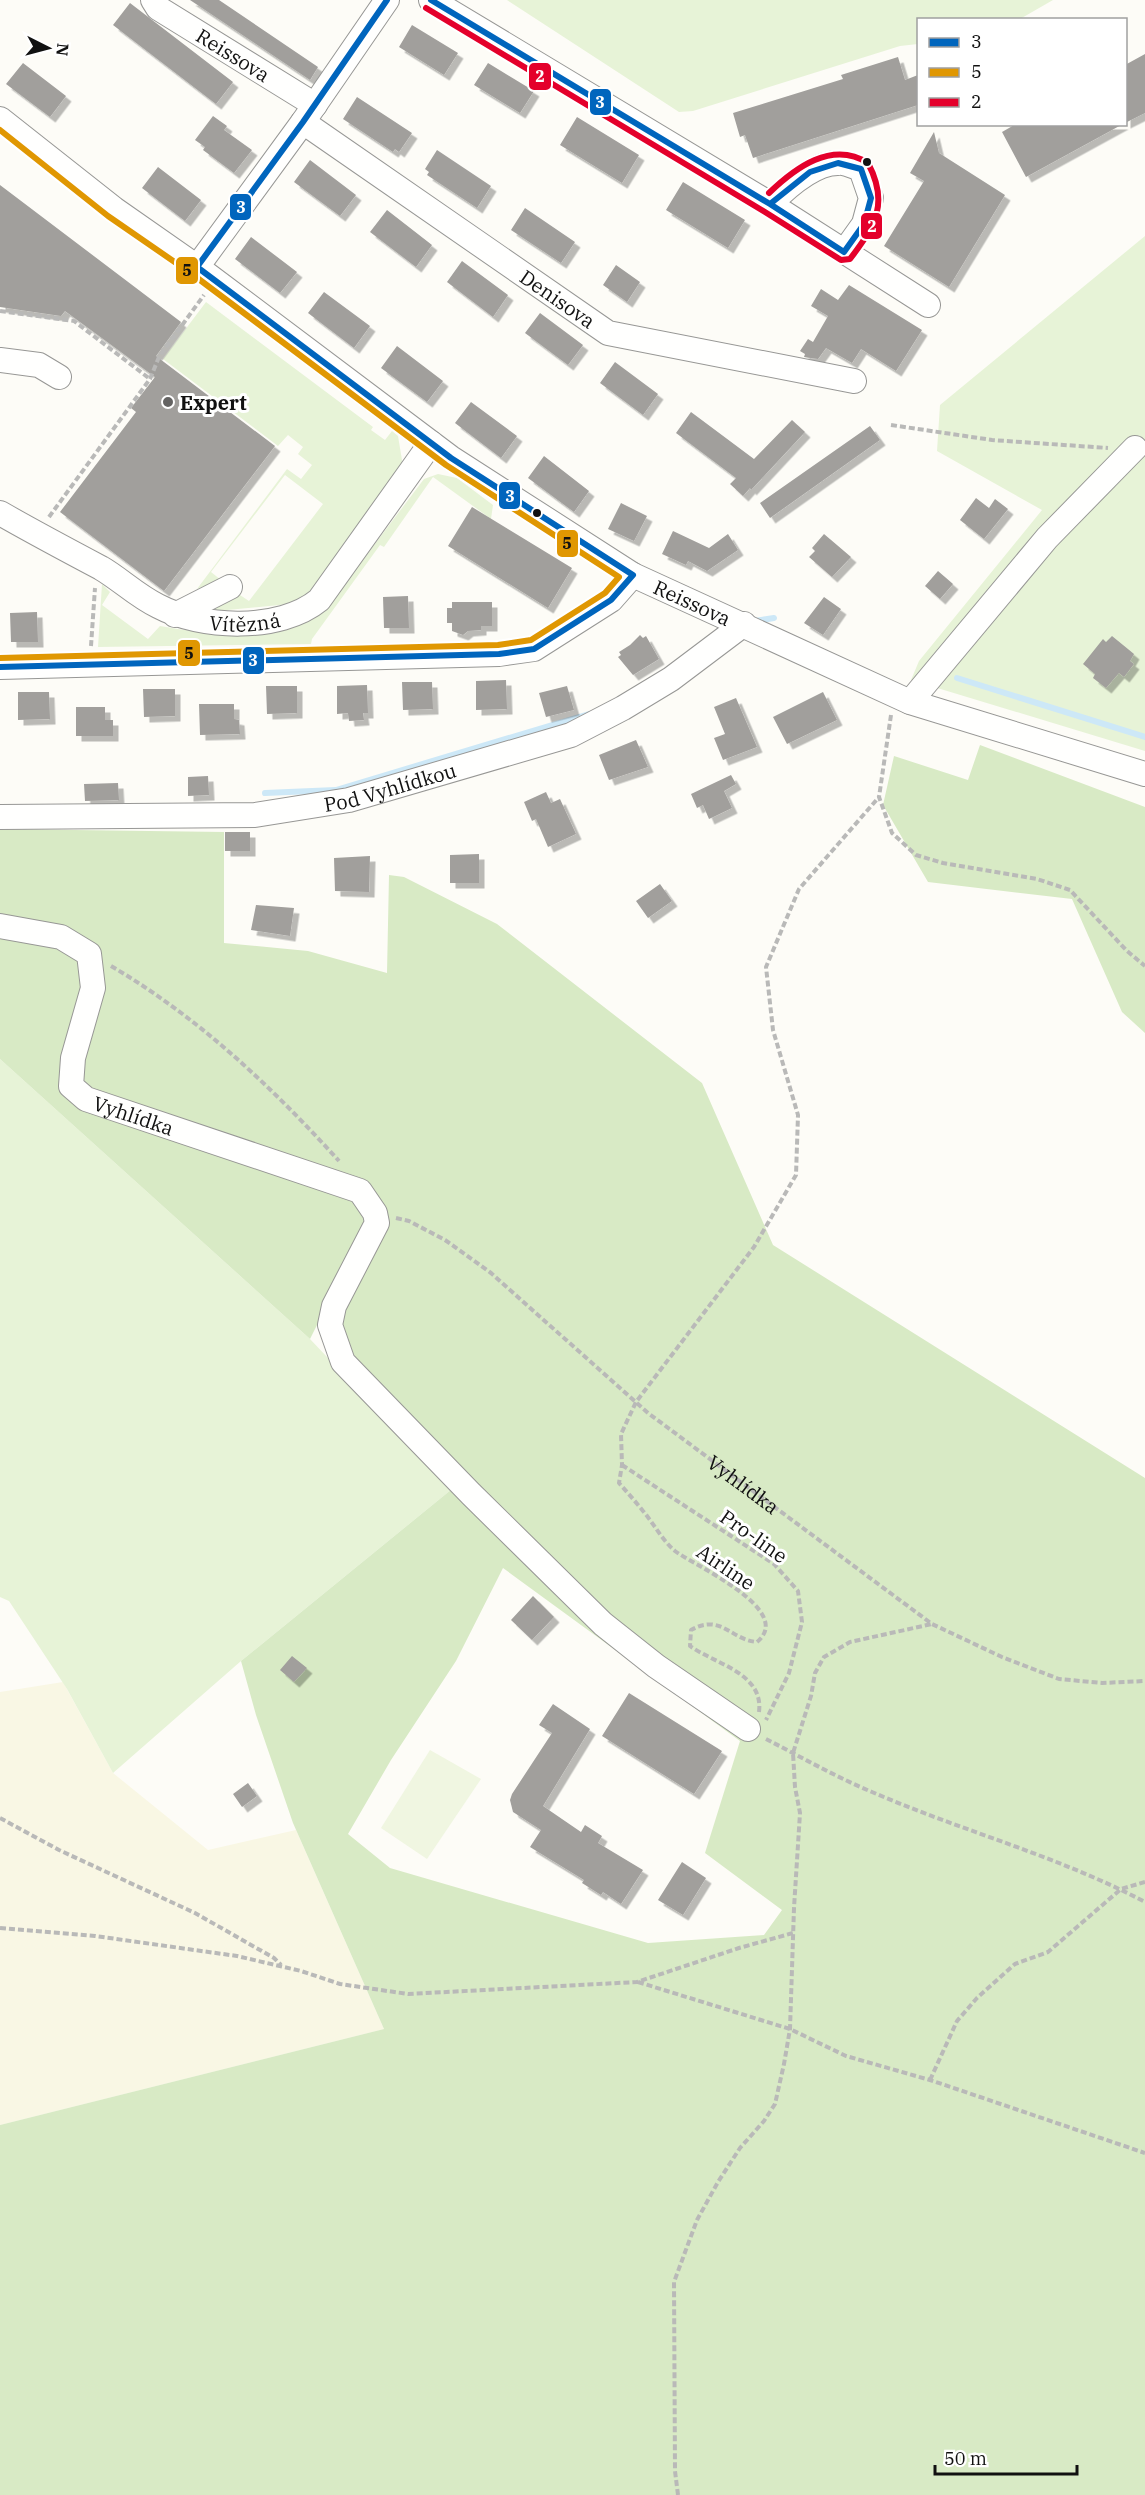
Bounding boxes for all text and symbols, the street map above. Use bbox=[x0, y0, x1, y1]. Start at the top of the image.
north arrow bbox=[18, 18, 78, 78]
legend bbox=[917, 18, 1127, 126]
street label: Reissova bbox=[191, 22, 275, 88]
text: 3 bbox=[971, 30, 982, 53]
text: N bbox=[52, 42, 74, 57]
text: 5 bbox=[971, 60, 982, 83]
line badge: 2 bbox=[528, 62, 552, 91]
text: 2 bbox=[535, 66, 545, 86]
line badge: 3 bbox=[589, 88, 612, 116]
text: 2 bbox=[971, 90, 982, 113]
text: 3 bbox=[595, 92, 605, 112]
unlabelled marker bbox=[861, 156, 873, 168]
line badge: 3 bbox=[229, 193, 252, 221]
text: 3 bbox=[236, 197, 246, 217]
line badge: 2 bbox=[860, 212, 883, 240]
text: 2 bbox=[867, 216, 877, 236]
line badge: 5 bbox=[175, 256, 199, 285]
text: 5 bbox=[182, 260, 192, 280]
street label: Denisova bbox=[515, 263, 601, 334]
place label: Expert bbox=[180, 389, 247, 416]
marker: Expert bbox=[161, 395, 175, 409]
line badge: 3 bbox=[498, 481, 521, 510]
text: 3 bbox=[505, 486, 515, 506]
unlabelled marker bbox=[531, 507, 543, 519]
line badge: 5 bbox=[556, 529, 579, 558]
text: 5 bbox=[562, 533, 572, 553]
street label: Reissova bbox=[649, 573, 735, 632]
street label: Vítězná bbox=[208, 606, 283, 637]
line badge: 5 bbox=[177, 639, 201, 667]
text: 5 bbox=[184, 643, 194, 663]
line badge: 3 bbox=[242, 646, 265, 675]
text: 3 bbox=[248, 650, 258, 670]
street label: Pod Vyhlídkou bbox=[322, 756, 459, 817]
street label: Vyhlídka bbox=[90, 1089, 178, 1141]
street label: Vyhlídka bbox=[702, 1448, 785, 1520]
street label: Pro-line bbox=[715, 1503, 793, 1569]
street label: Airline bbox=[692, 1538, 760, 1596]
scale bar bbox=[935, 2438, 1078, 2476]
text: 50 m bbox=[944, 2447, 987, 2470]

